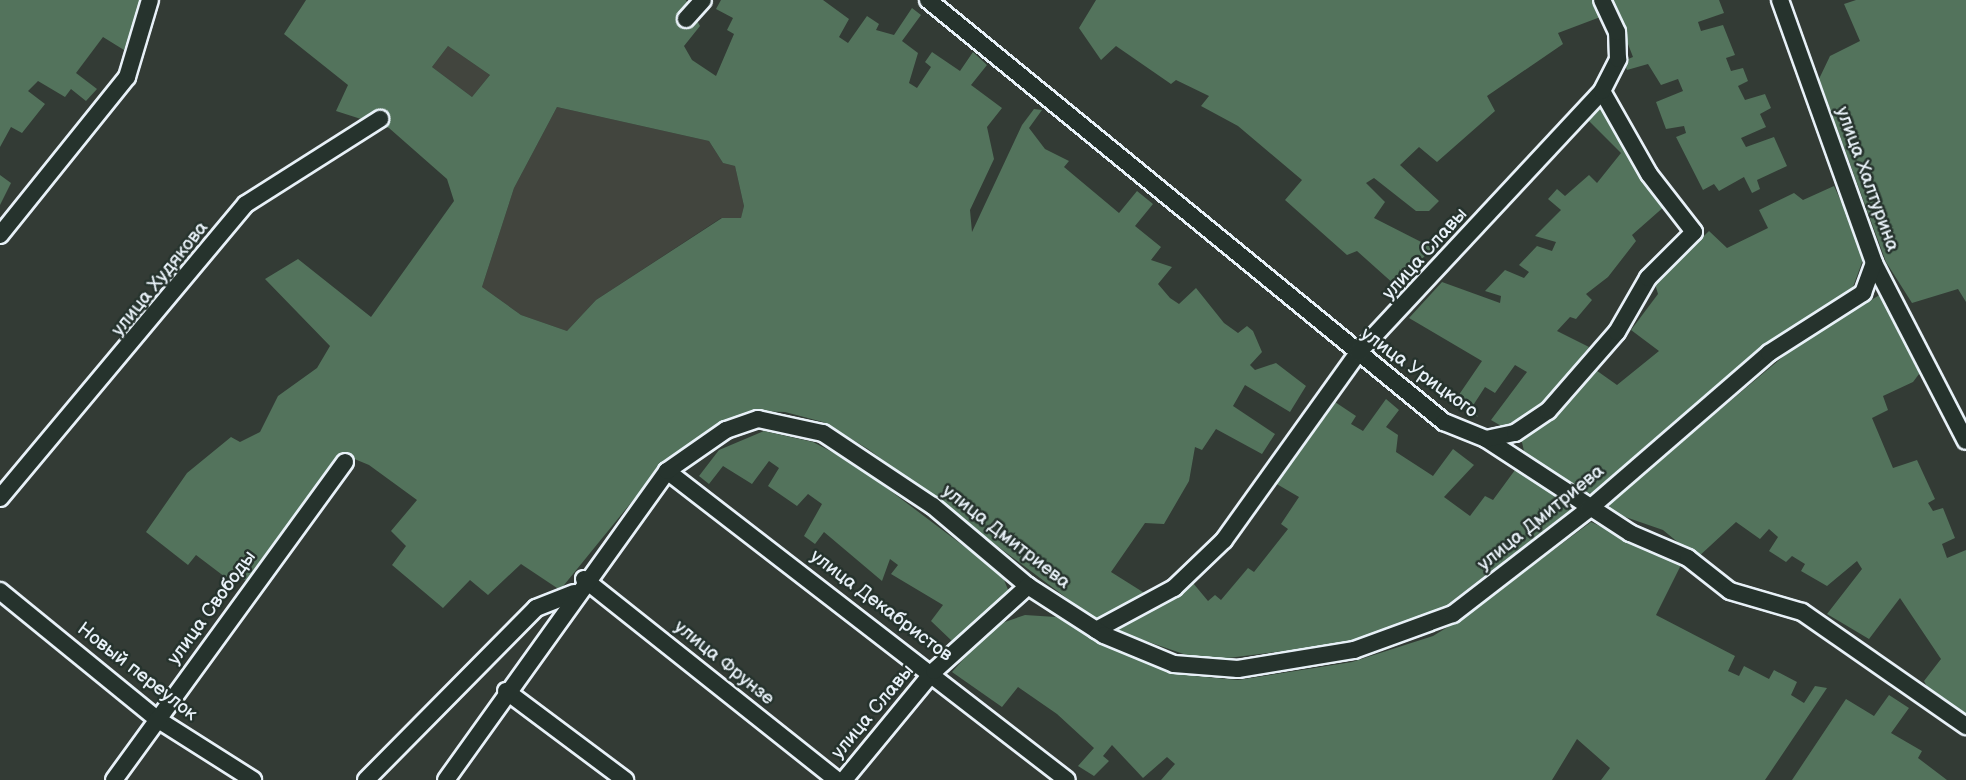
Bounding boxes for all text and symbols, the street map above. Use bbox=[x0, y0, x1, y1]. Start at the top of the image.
street label: улица Халтурина bbox=[1830, 104, 1904, 254]
street label: улица Славы bbox=[1378, 203, 1472, 305]
street label: улица Худякова bbox=[107, 217, 213, 341]
street label: улица Урицкого bbox=[1356, 323, 1482, 423]
street label: улица Дмитриева bbox=[1473, 460, 1609, 576]
street label: улица Дмитриева bbox=[937, 480, 1075, 594]
street label: улица Декабристов bbox=[805, 545, 957, 667]
street label: улица Свободы bbox=[163, 547, 261, 669]
street label: улица Фрунзе bbox=[669, 616, 779, 710]
street label: Новый переулок bbox=[72, 618, 202, 726]
street label: улица Славы bbox=[827, 660, 919, 764]

